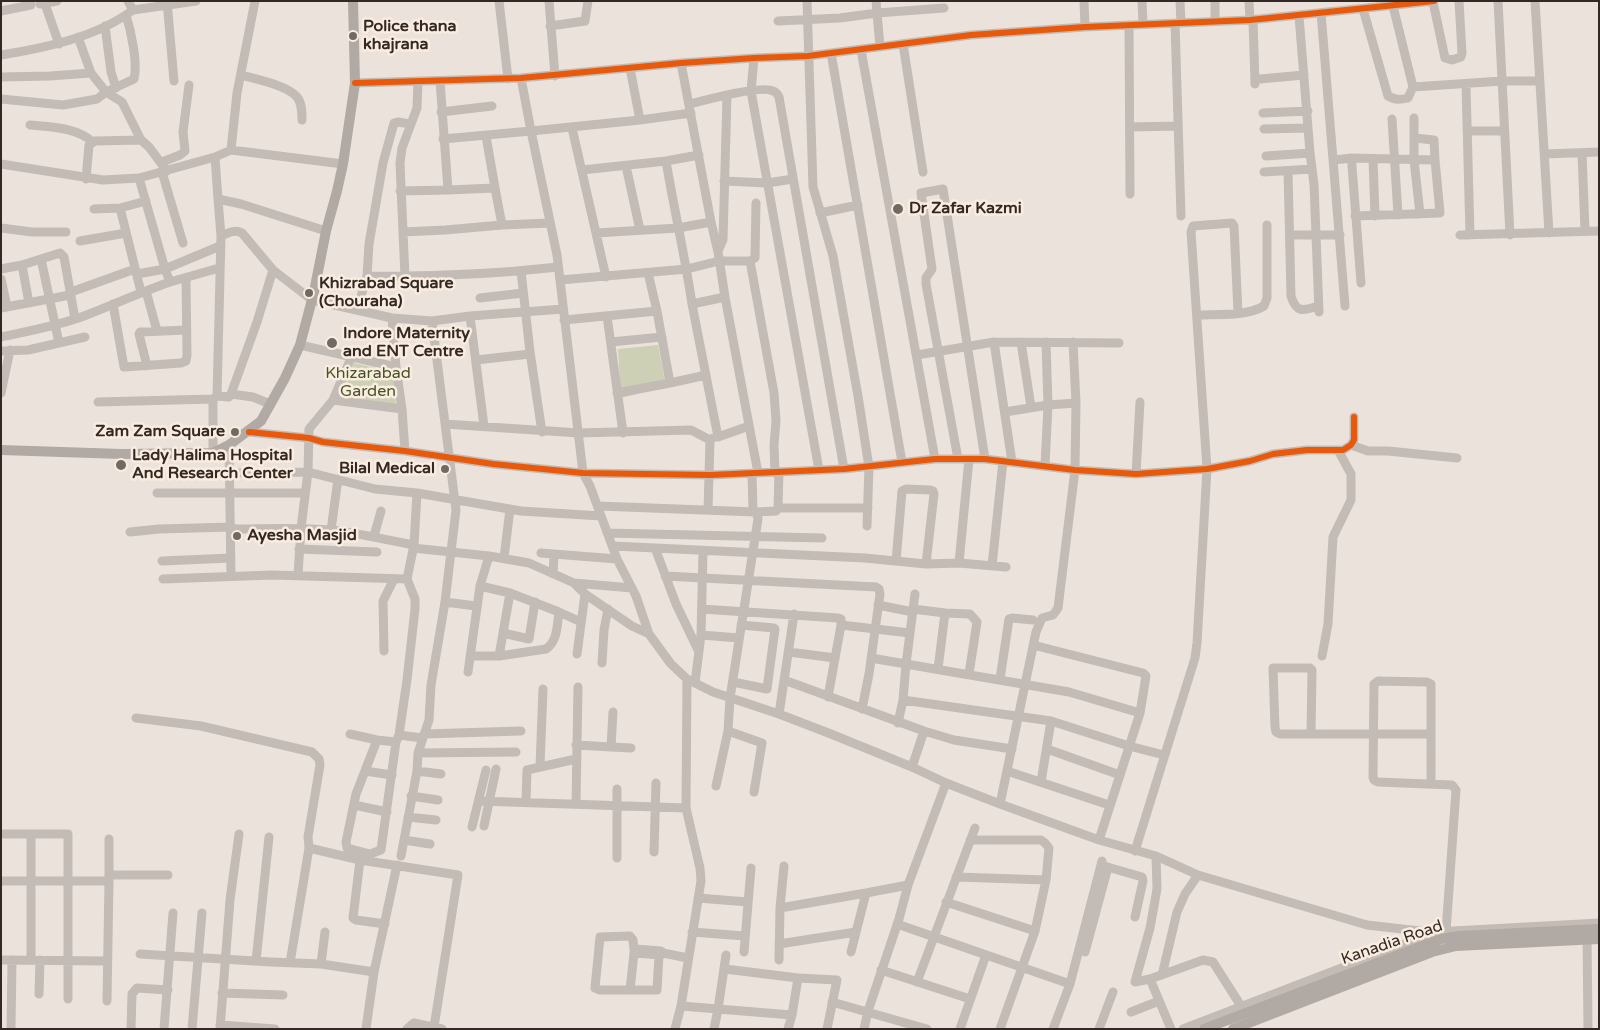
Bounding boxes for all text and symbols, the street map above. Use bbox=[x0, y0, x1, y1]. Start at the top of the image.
place label: Police thana khajrana bbox=[363, 17, 456, 55]
marker: Police thana khajrana bbox=[347, 30, 359, 42]
place label: Dr Zafar Kazmi bbox=[909, 199, 1022, 219]
marker: Dr Zafar Kazmi bbox=[891, 202, 905, 216]
place label: Khizrabad Square (Chouraha) bbox=[319, 274, 454, 312]
marker: Khizrabad Square (Chouraha) bbox=[303, 287, 315, 299]
place label: Indore Maternity and ENT Centre bbox=[343, 324, 470, 362]
marker: Indore Maternity and ENT Centre bbox=[325, 336, 339, 350]
park label: Khizarabad Garden bbox=[325, 364, 411, 402]
place label: Zam Zam Square bbox=[95, 422, 225, 442]
marker: Zam Zam Square bbox=[229, 426, 241, 438]
place label: Lady Halima Hospital And Research Center bbox=[132, 446, 293, 484]
marker: Lady Halima Hospital And Research Center bbox=[114, 458, 128, 472]
place label: Bilal Medical bbox=[339, 459, 435, 479]
marker: Bilal Medical bbox=[439, 463, 451, 475]
place label: Ayesha Masjid bbox=[247, 526, 357, 546]
marker: Ayesha Masjid bbox=[231, 530, 243, 542]
street label: Kanadia Road bbox=[1339, 917, 1445, 969]

